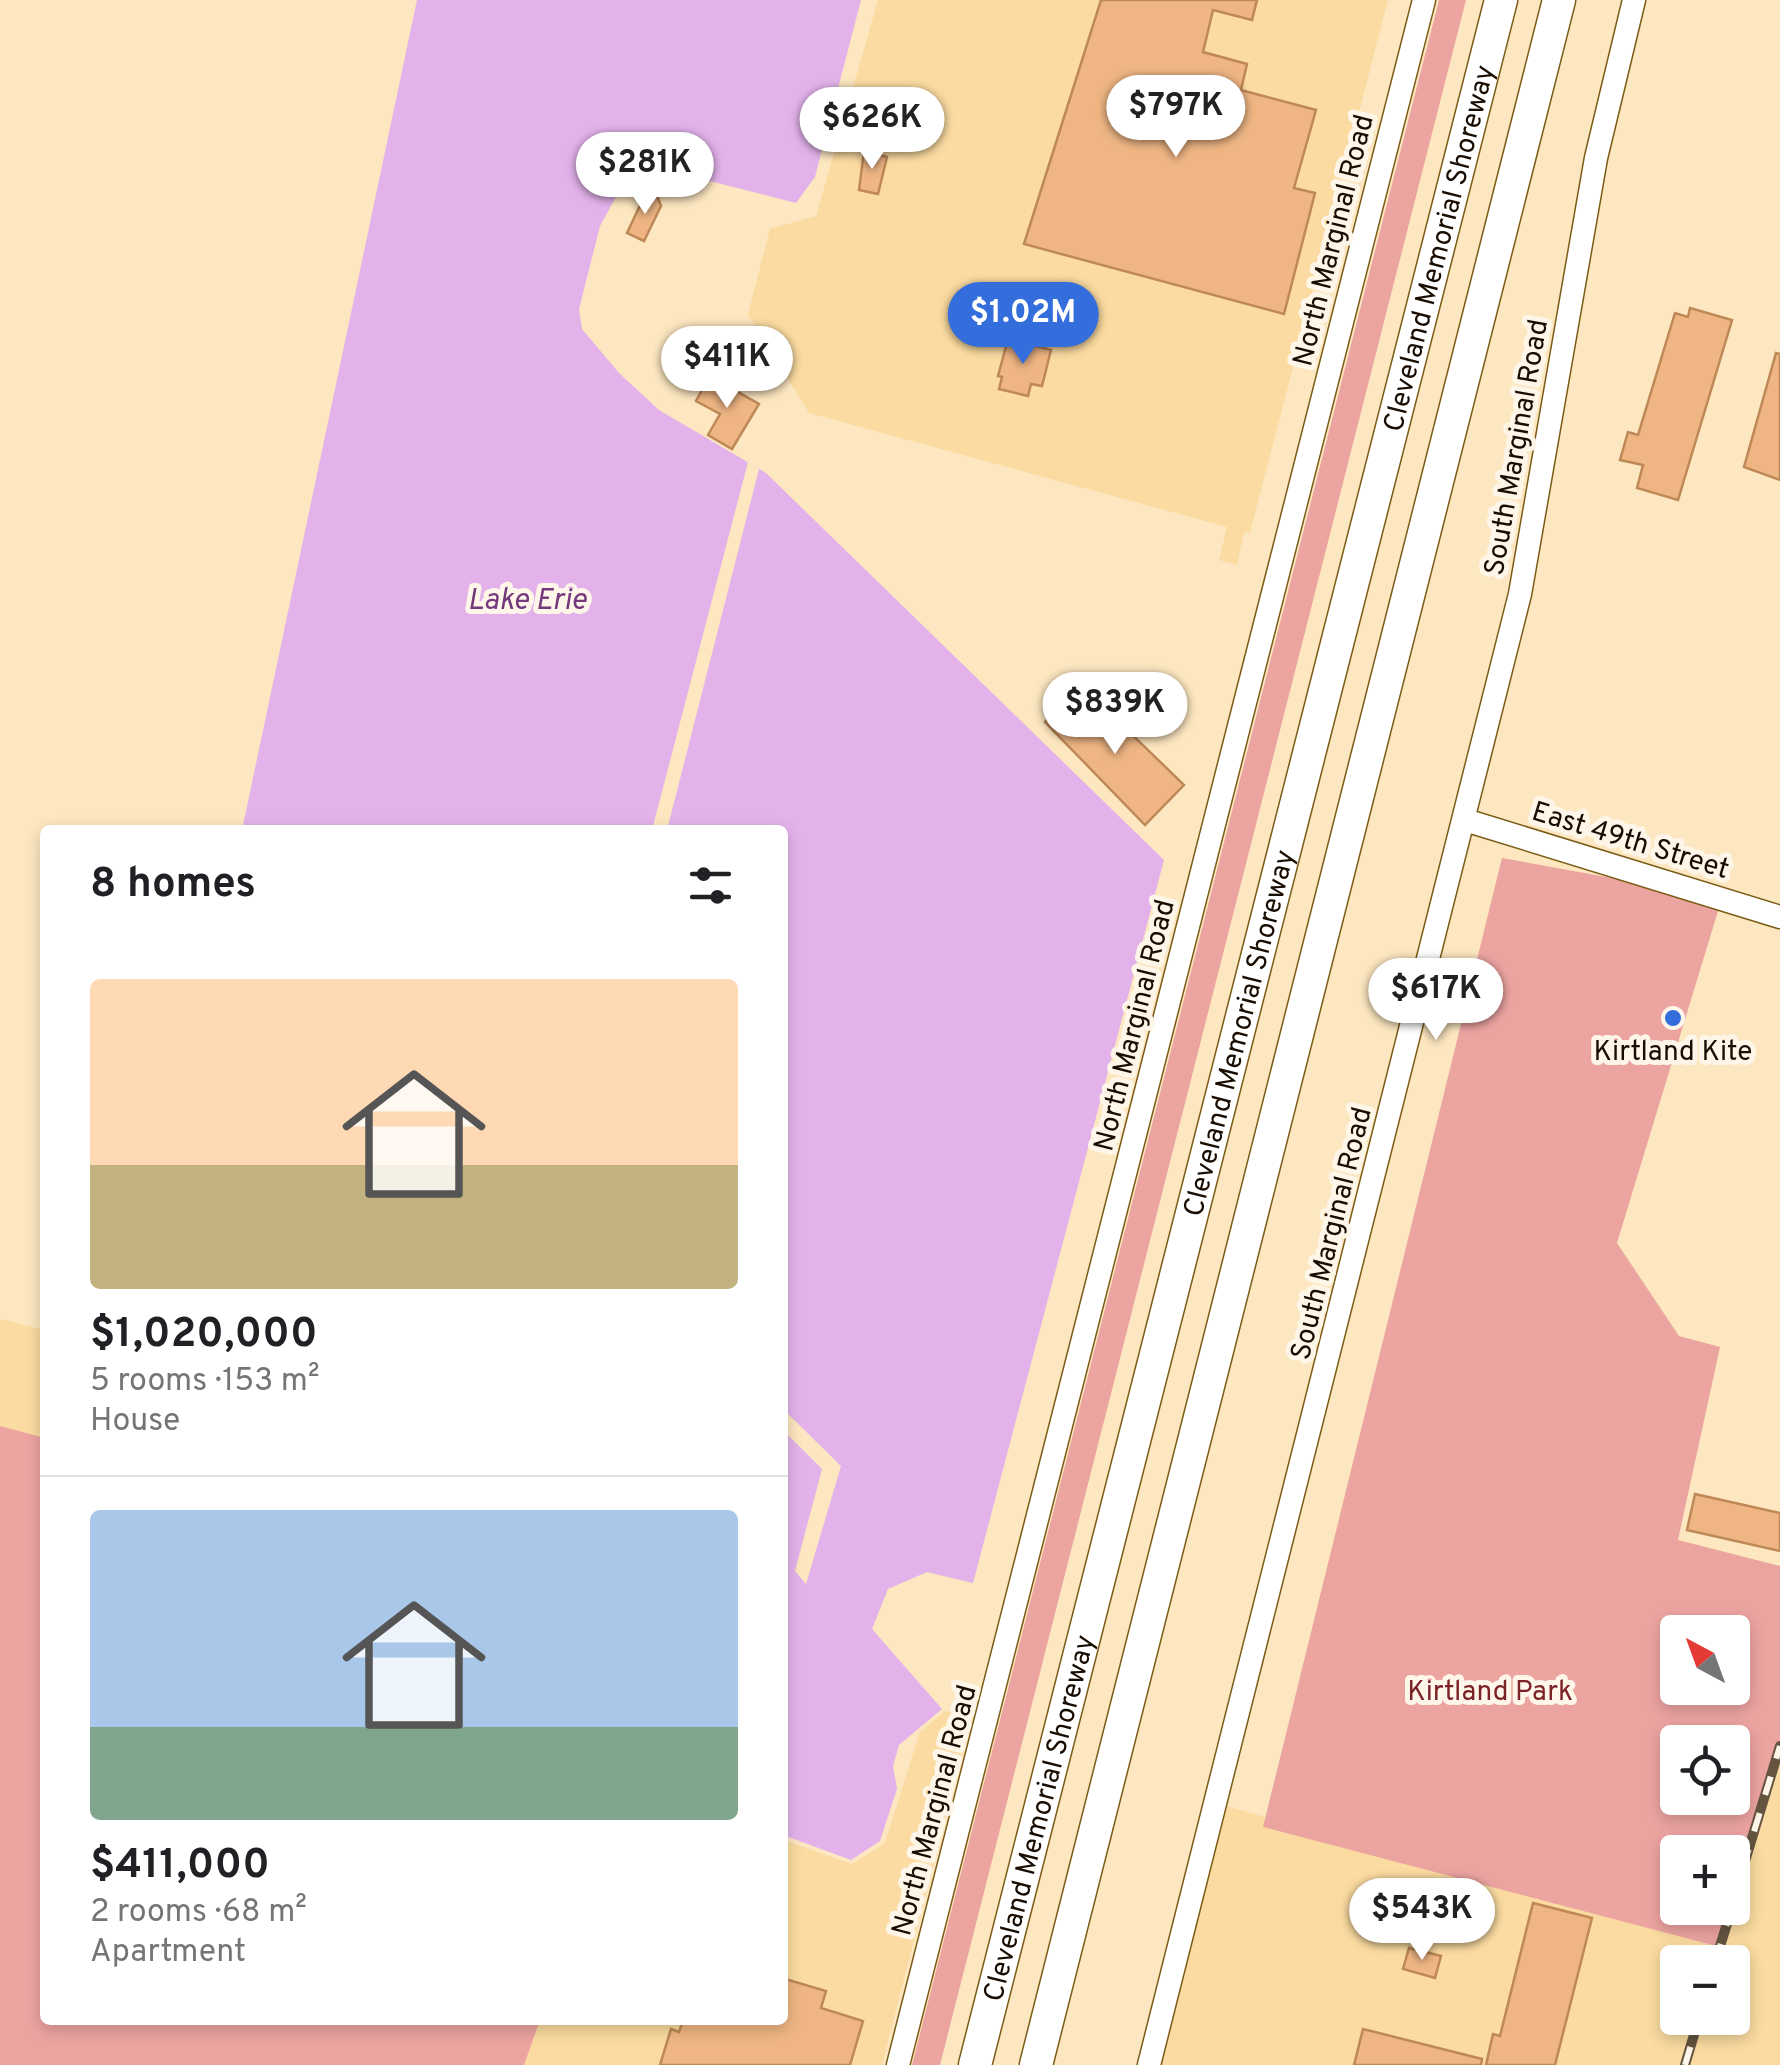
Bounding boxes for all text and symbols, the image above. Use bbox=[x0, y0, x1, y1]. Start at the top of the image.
street label: Cleveland Memorial Shoreway bbox=[1377, 62, 1505, 436]
pin: $797K bbox=[1106, 75, 1246, 160]
pin: $626K bbox=[802, 87, 942, 172]
text: $797K bbox=[1128, 87, 1224, 127]
text: $626K bbox=[822, 99, 922, 139]
street label: North Marginal Road bbox=[1286, 111, 1384, 370]
pin: $281K bbox=[575, 132, 715, 217]
text: $281K bbox=[598, 144, 692, 184]
pin: $1.02M bbox=[942, 282, 1104, 367]
text: $1.02M bbox=[970, 294, 1076, 334]
street label: South Marginal Road bbox=[1478, 317, 1558, 578]
pin: $411K bbox=[657, 326, 797, 411]
text: $411K bbox=[683, 338, 771, 378]
water label: Lake Erie bbox=[468, 583, 587, 620]
pin: $839K bbox=[1045, 672, 1185, 757]
text: $839K bbox=[1065, 684, 1165, 724]
street label: East 49th Street bbox=[1527, 795, 1733, 889]
street label: Cleveland Memorial Shoreway bbox=[1177, 847, 1305, 1221]
icon: filters bbox=[683, 858, 738, 913]
text: 8 homes bbox=[90, 859, 256, 912]
street label: North Marginal Road bbox=[1087, 896, 1185, 1155]
pin: $617K bbox=[1366, 958, 1506, 1043]
text: $617K bbox=[1390, 970, 1482, 1010]
marker: Kirtland Kite bbox=[1662, 1007, 1684, 1029]
place label: Kirtland Kite bbox=[1594, 1035, 1752, 1071]
icon: home bbox=[324, 1044, 504, 1224]
street label: South Marginal Road bbox=[1284, 1104, 1382, 1364]
text: $1,020,000 bbox=[90, 1309, 318, 1362]
text: 5 rooms · 153 m² bbox=[90, 1362, 320, 1402]
text: House bbox=[90, 1402, 180, 1442]
icon: home bbox=[324, 1575, 504, 1755]
north arrow bbox=[1660, 1615, 1750, 1705]
map controls bbox=[1660, 1615, 1750, 2035]
street label: Cleveland Memorial Shoreway bbox=[977, 1631, 1105, 2006]
park label: Kirtland Park bbox=[1407, 1675, 1573, 1711]
street label: North Marginal Road bbox=[885, 1681, 987, 1940]
button: locate bbox=[1660, 1725, 1750, 1815]
button: + bbox=[1660, 1835, 1750, 1925]
text: $411,000 bbox=[90, 1840, 270, 1893]
pin: $543K bbox=[1352, 1878, 1492, 1963]
text: $543K bbox=[1371, 1890, 1473, 1930]
text: 2 rooms · 68 m² bbox=[90, 1893, 307, 1933]
text: Apartment bbox=[90, 1933, 246, 1973]
button: − bbox=[1660, 1945, 1750, 2035]

